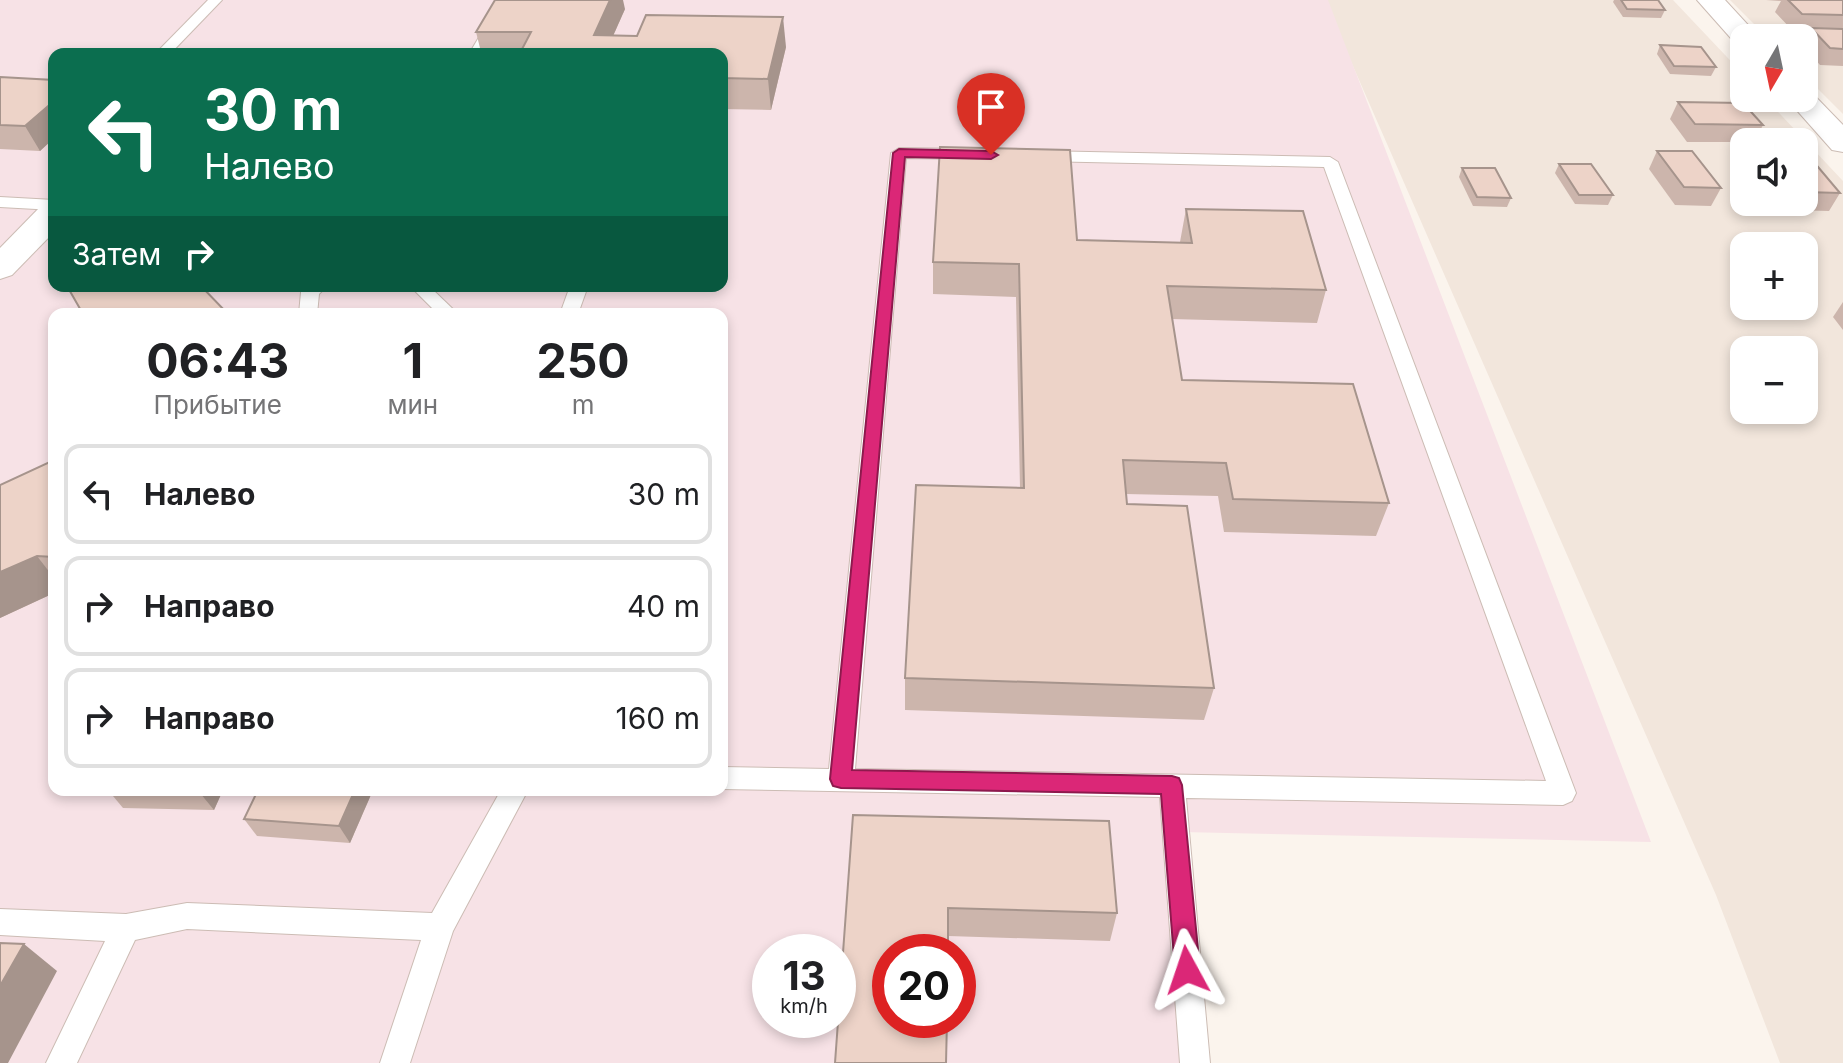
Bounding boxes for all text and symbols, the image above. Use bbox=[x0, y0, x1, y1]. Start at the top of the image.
north arrow bbox=[1730, 24, 1818, 112]
map controls bbox=[1730, 24, 1818, 424]
pin bbox=[957, 73, 1025, 155]
text: 30 m bbox=[204, 76, 342, 144]
icon: left bbox=[72, 80, 176, 184]
icon: arrive bbox=[969, 85, 1013, 129]
button: sound bbox=[1730, 128, 1818, 216]
text: Налево bbox=[204, 144, 335, 188]
icon: right bbox=[177, 232, 221, 276]
button: + bbox=[1730, 232, 1818, 320]
text: Затем bbox=[72, 236, 161, 272]
text: 06:43 bbox=[146, 331, 289, 390]
text: 1 bbox=[402, 331, 423, 390]
text: 250 bbox=[536, 331, 630, 390]
button: − bbox=[1730, 336, 1818, 424]
text: Прибытие bbox=[154, 389, 282, 420]
text: мин bbox=[387, 389, 438, 420]
text: m bbox=[572, 389, 594, 420]
icon: left bbox=[76, 472, 120, 516]
text: Налево bbox=[144, 476, 256, 512]
text: 30 m bbox=[628, 476, 700, 512]
icon: right bbox=[76, 584, 120, 628]
text: Направо bbox=[144, 588, 275, 624]
text: 40 m bbox=[627, 588, 700, 624]
icon: right bbox=[76, 696, 120, 740]
text: Направо bbox=[144, 700, 275, 736]
text: 160 m bbox=[616, 700, 700, 736]
position arrow bbox=[1145, 928, 1229, 1012]
speed limit sign: 20 bbox=[872, 934, 976, 1038]
text: 13 bbox=[782, 951, 826, 1000]
text: km/h bbox=[780, 994, 828, 1018]

